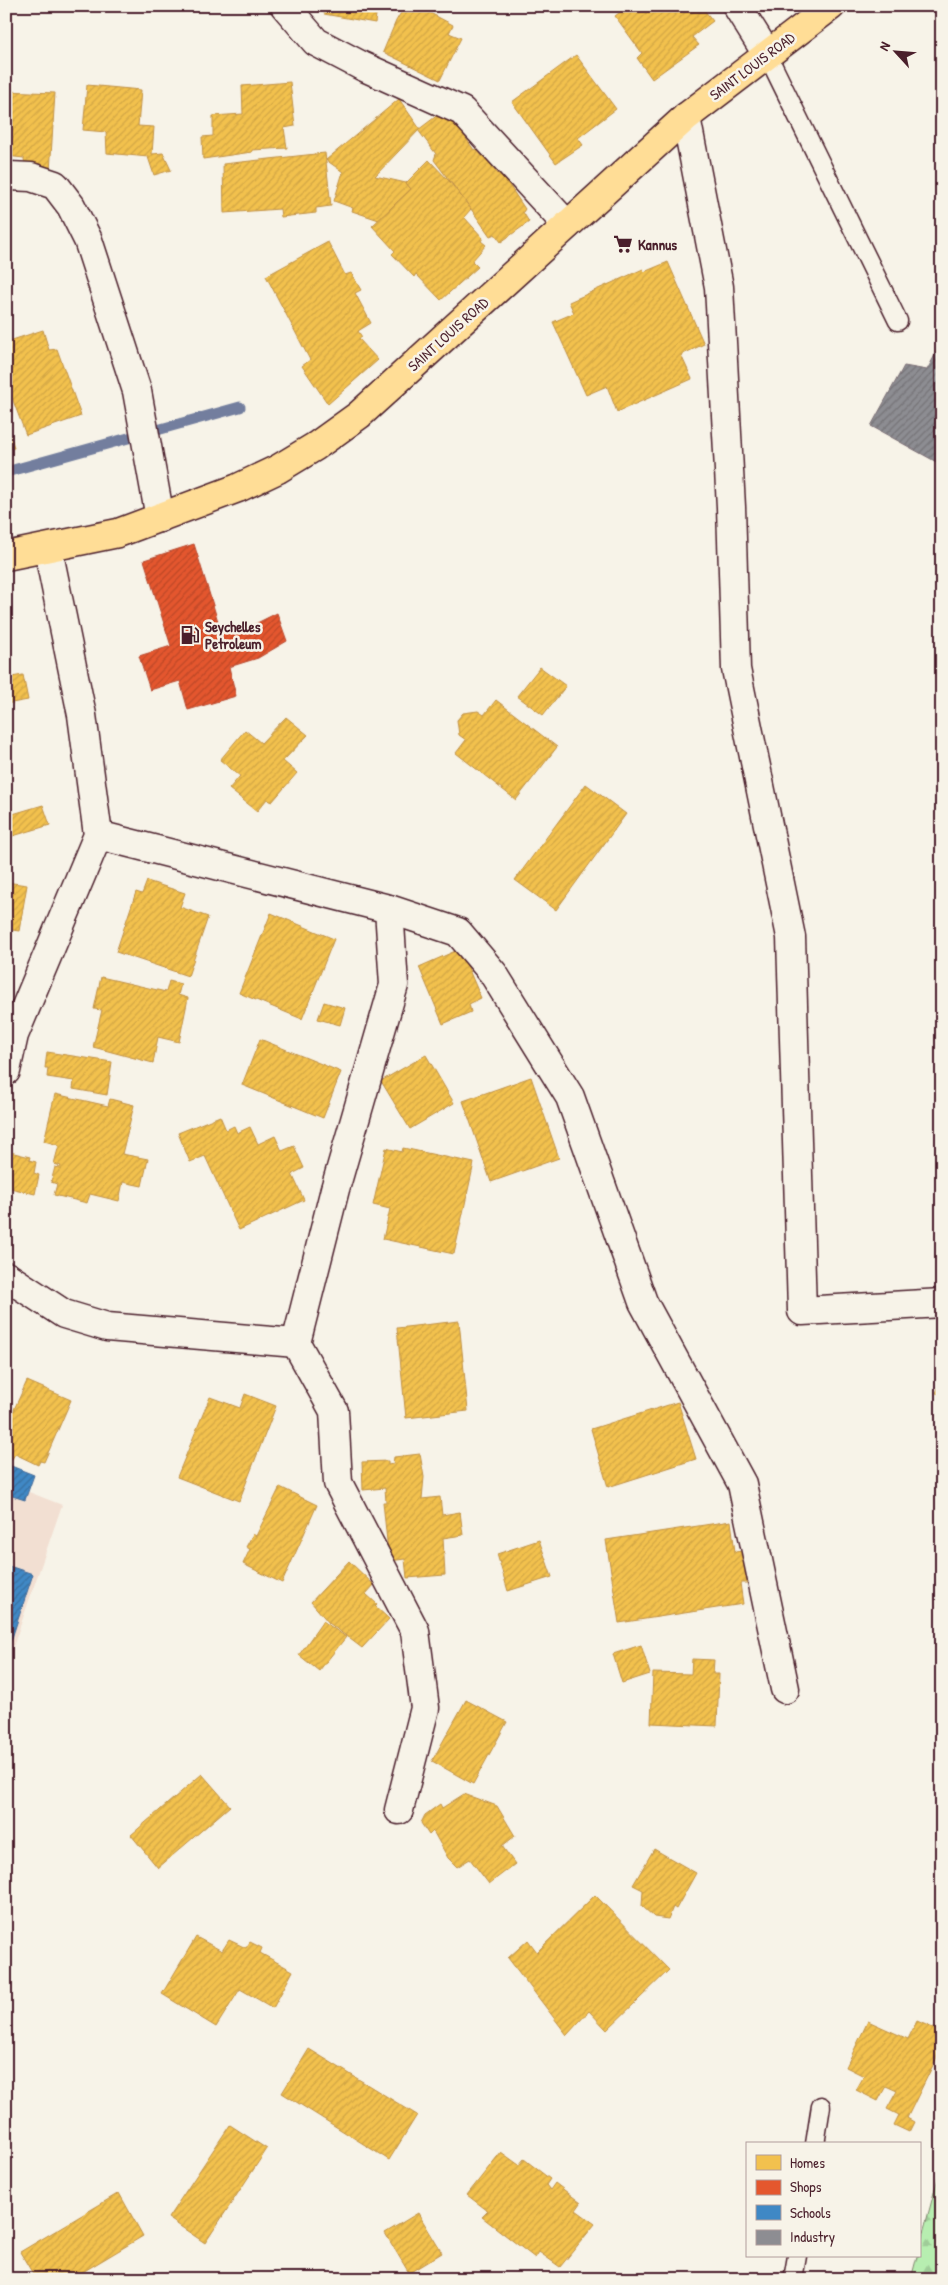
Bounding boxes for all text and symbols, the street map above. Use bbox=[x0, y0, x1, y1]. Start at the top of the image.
street label: SAINT LOUIS ROAD bbox=[705, 26, 800, 105]
north arrow bbox=[870, 28, 920, 78]
text: N bbox=[874, 38, 894, 54]
supermarket icon: Kannus bbox=[612, 233, 634, 255]
place label: Kannus bbox=[638, 234, 677, 255]
street label: SAINT LOUIS ROAD bbox=[403, 292, 494, 376]
place label: Seychelles Petroleum bbox=[205, 616, 261, 654]
fuel station icon: Seychelles Petroleum bbox=[179, 624, 201, 646]
legend bbox=[746, 2142, 920, 2258]
text: Homes bbox=[790, 2152, 825, 2173]
text: Shops bbox=[790, 2176, 822, 2197]
text: Schools bbox=[790, 2202, 831, 2223]
text: Industry bbox=[790, 2226, 835, 2247]

